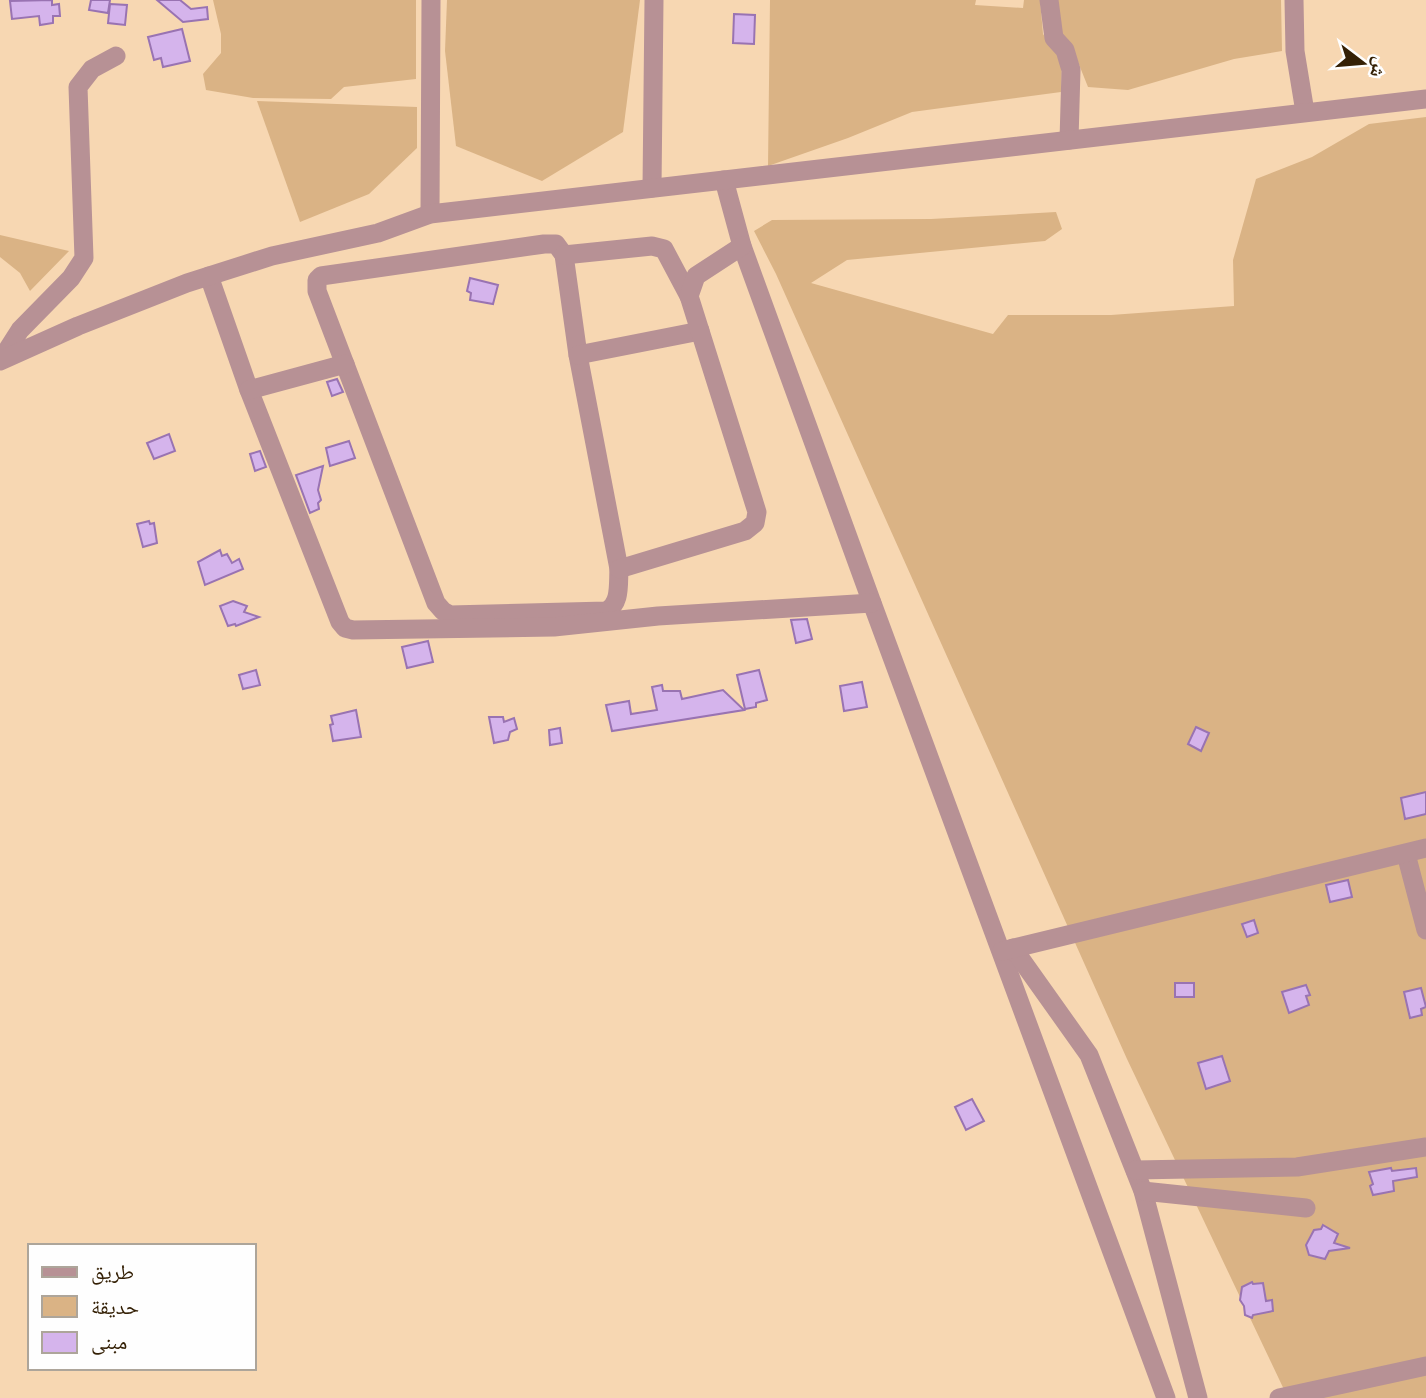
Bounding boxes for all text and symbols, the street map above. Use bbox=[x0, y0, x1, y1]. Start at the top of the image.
north arrow bbox=[1328, 28, 1398, 98]
text: ش bbox=[1365, 55, 1393, 80]
legend bbox=[28, 1244, 256, 1370]
text: طريق bbox=[91, 1259, 134, 1285]
text: حديقة bbox=[91, 1294, 139, 1319]
text: مبنى bbox=[91, 1329, 127, 1355]

